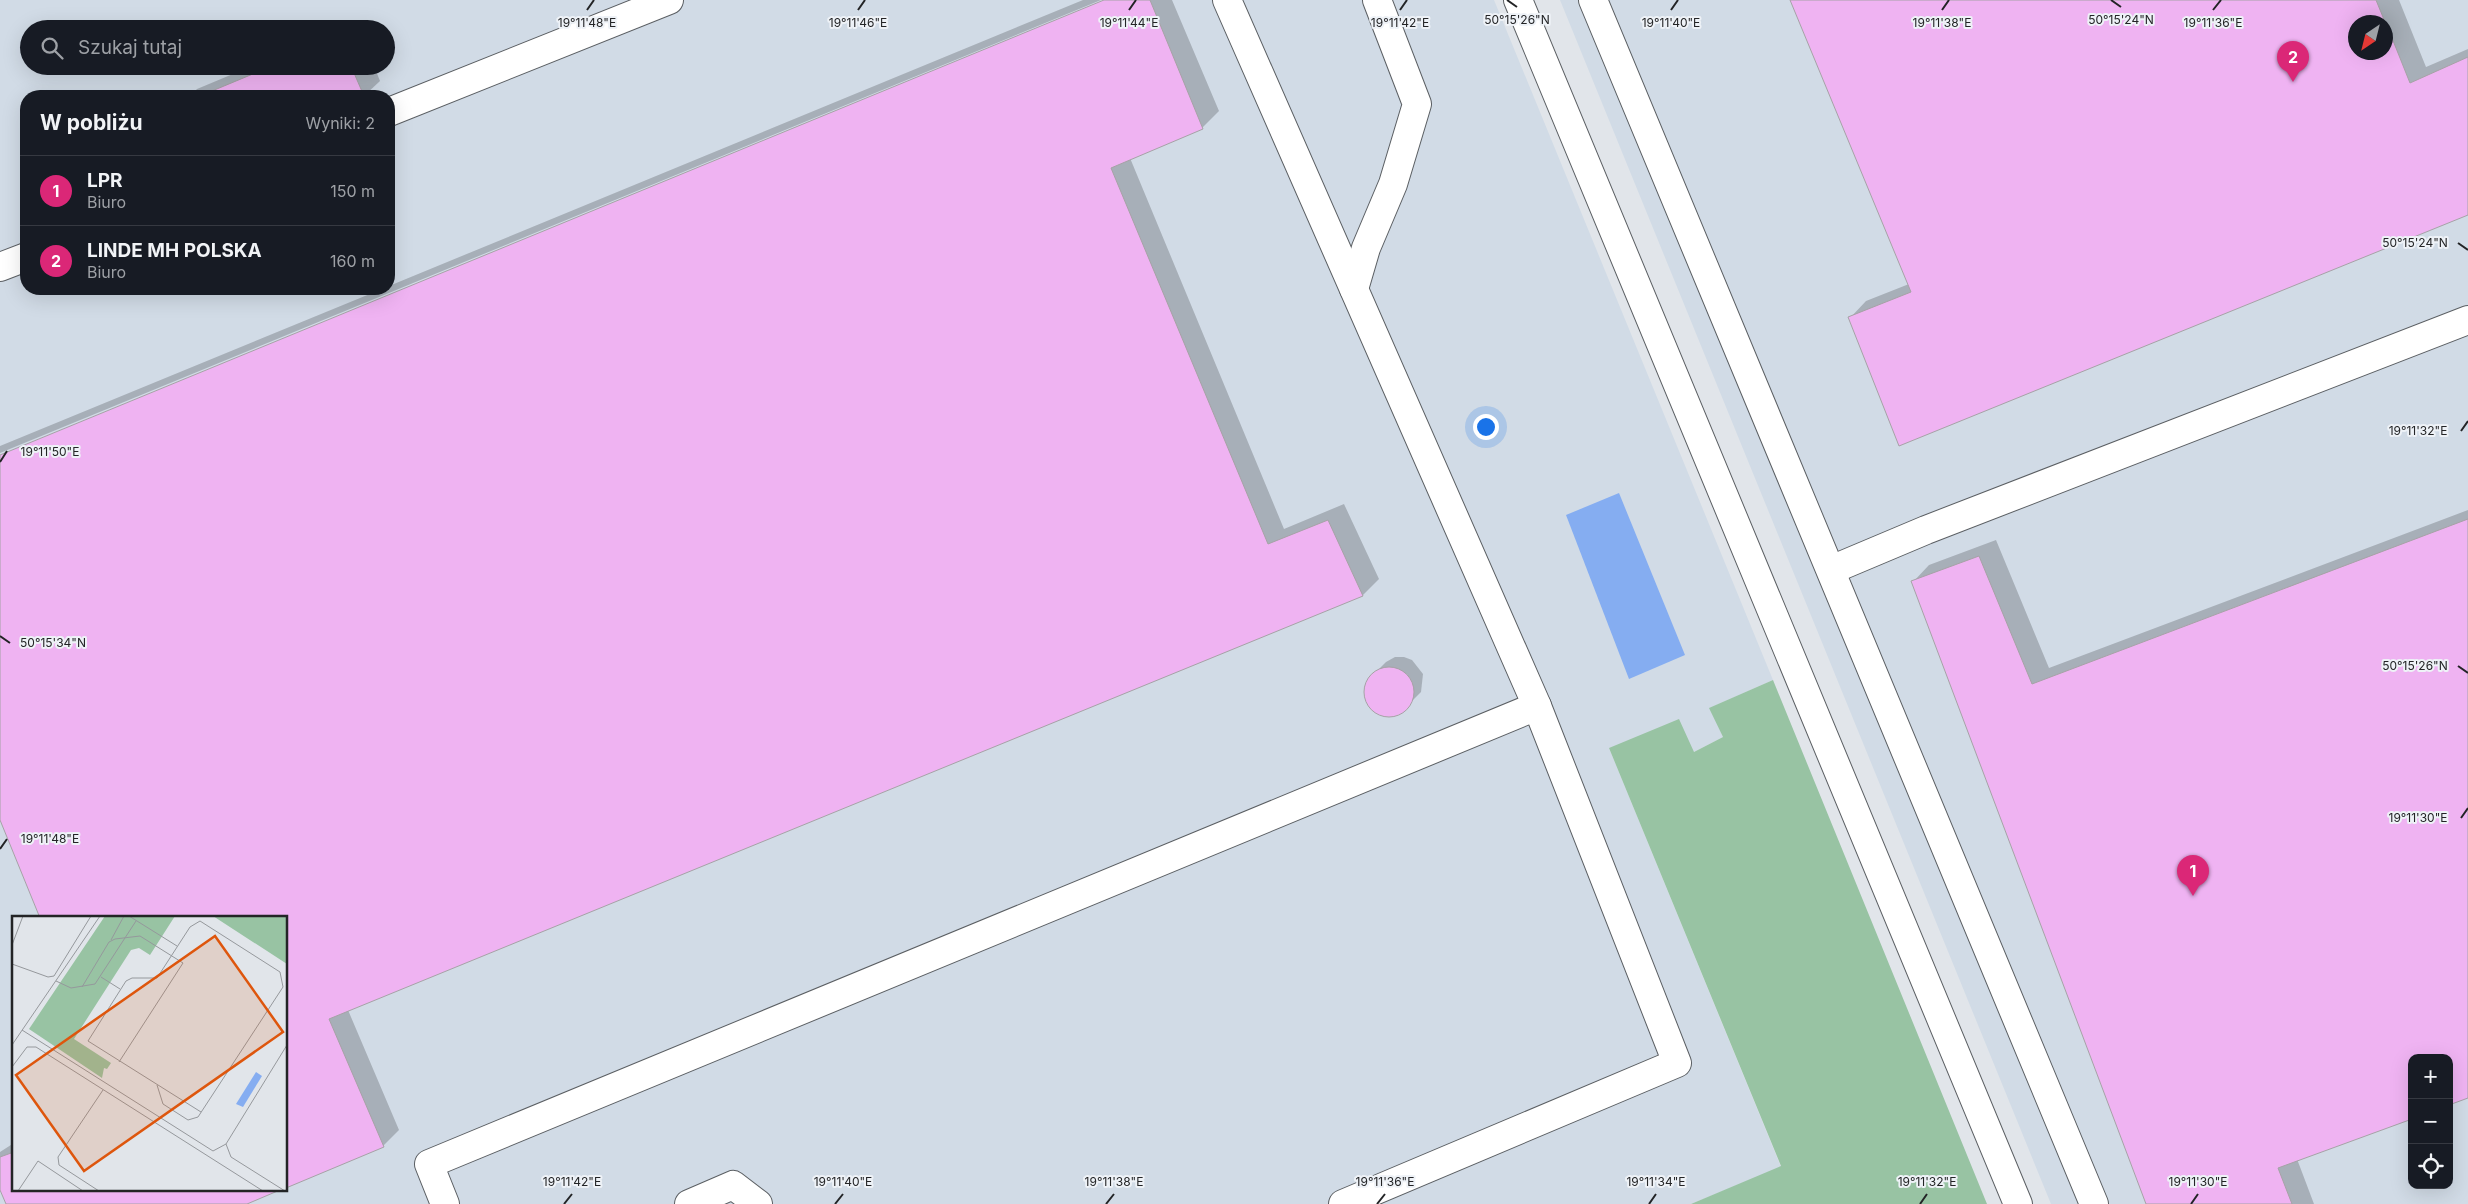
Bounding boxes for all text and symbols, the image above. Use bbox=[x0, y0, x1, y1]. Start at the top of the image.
text: 50°15'26"N bbox=[1484, 12, 1550, 27]
text: 50°15'24"N bbox=[2088, 12, 2154, 27]
text: 19°11'48"E bbox=[558, 15, 616, 30]
text: 19°11'46"E bbox=[829, 15, 887, 30]
text: 19°11'44"E bbox=[1100, 15, 1158, 30]
text: 19°11'42"E bbox=[1371, 15, 1429, 30]
text: 19°11'40"E bbox=[1642, 15, 1700, 30]
text: 19°11'38"E bbox=[1913, 15, 1971, 30]
text: 19°11'36"E bbox=[2184, 15, 2242, 30]
north arrow bbox=[2348, 15, 2393, 60]
search box bbox=[20, 20, 395, 75]
icon: search bbox=[38, 34, 66, 62]
text: Szukaj tutaj bbox=[78, 36, 182, 59]
pin: 2 bbox=[2277, 41, 2309, 82]
text: W pobliżu bbox=[40, 110, 143, 135]
text: Wyniki: 2 bbox=[305, 113, 375, 133]
text: LPR bbox=[87, 169, 123, 192]
text: 1 bbox=[53, 181, 59, 201]
text: 150 m bbox=[330, 181, 375, 201]
text: Biuro bbox=[87, 192, 126, 212]
text: 50°15'24"N bbox=[2382, 235, 2448, 250]
text: LINDE MH POLSKA bbox=[87, 239, 262, 262]
text: 2 bbox=[51, 251, 61, 271]
text: 160 m bbox=[330, 251, 375, 271]
text: Biuro bbox=[87, 262, 126, 282]
your location bbox=[1473, 414, 1499, 440]
text: 19°11'32"E bbox=[2389, 423, 2447, 438]
text: 19°11'50"E bbox=[21, 444, 79, 459]
text: 50°15'34"N bbox=[20, 635, 86, 650]
text: 50°15'26"N bbox=[2382, 658, 2448, 673]
text: 19°11'30"E bbox=[2389, 810, 2447, 825]
text: 19°11'48"E bbox=[21, 831, 79, 846]
pin: 1 bbox=[2177, 855, 2209, 896]
inset map bbox=[12, 916, 288, 1192]
map controls bbox=[2408, 1054, 2453, 1189]
button: + bbox=[2408, 1054, 2453, 1099]
button: − bbox=[2408, 1099, 2453, 1144]
button: locate bbox=[2408, 1144, 2453, 1189]
text: 19°11'42"E bbox=[543, 1174, 601, 1189]
text: 19°11'40"E bbox=[814, 1174, 872, 1189]
text: 19°11'38"E bbox=[1085, 1174, 1143, 1189]
text: 19°11'36"E bbox=[1356, 1174, 1414, 1189]
text: 19°11'34"E bbox=[1626, 1174, 1686, 1189]
text: 19°11'32"E bbox=[1898, 1174, 1956, 1189]
text: 19°11'30"E bbox=[2169, 1174, 2227, 1189]

